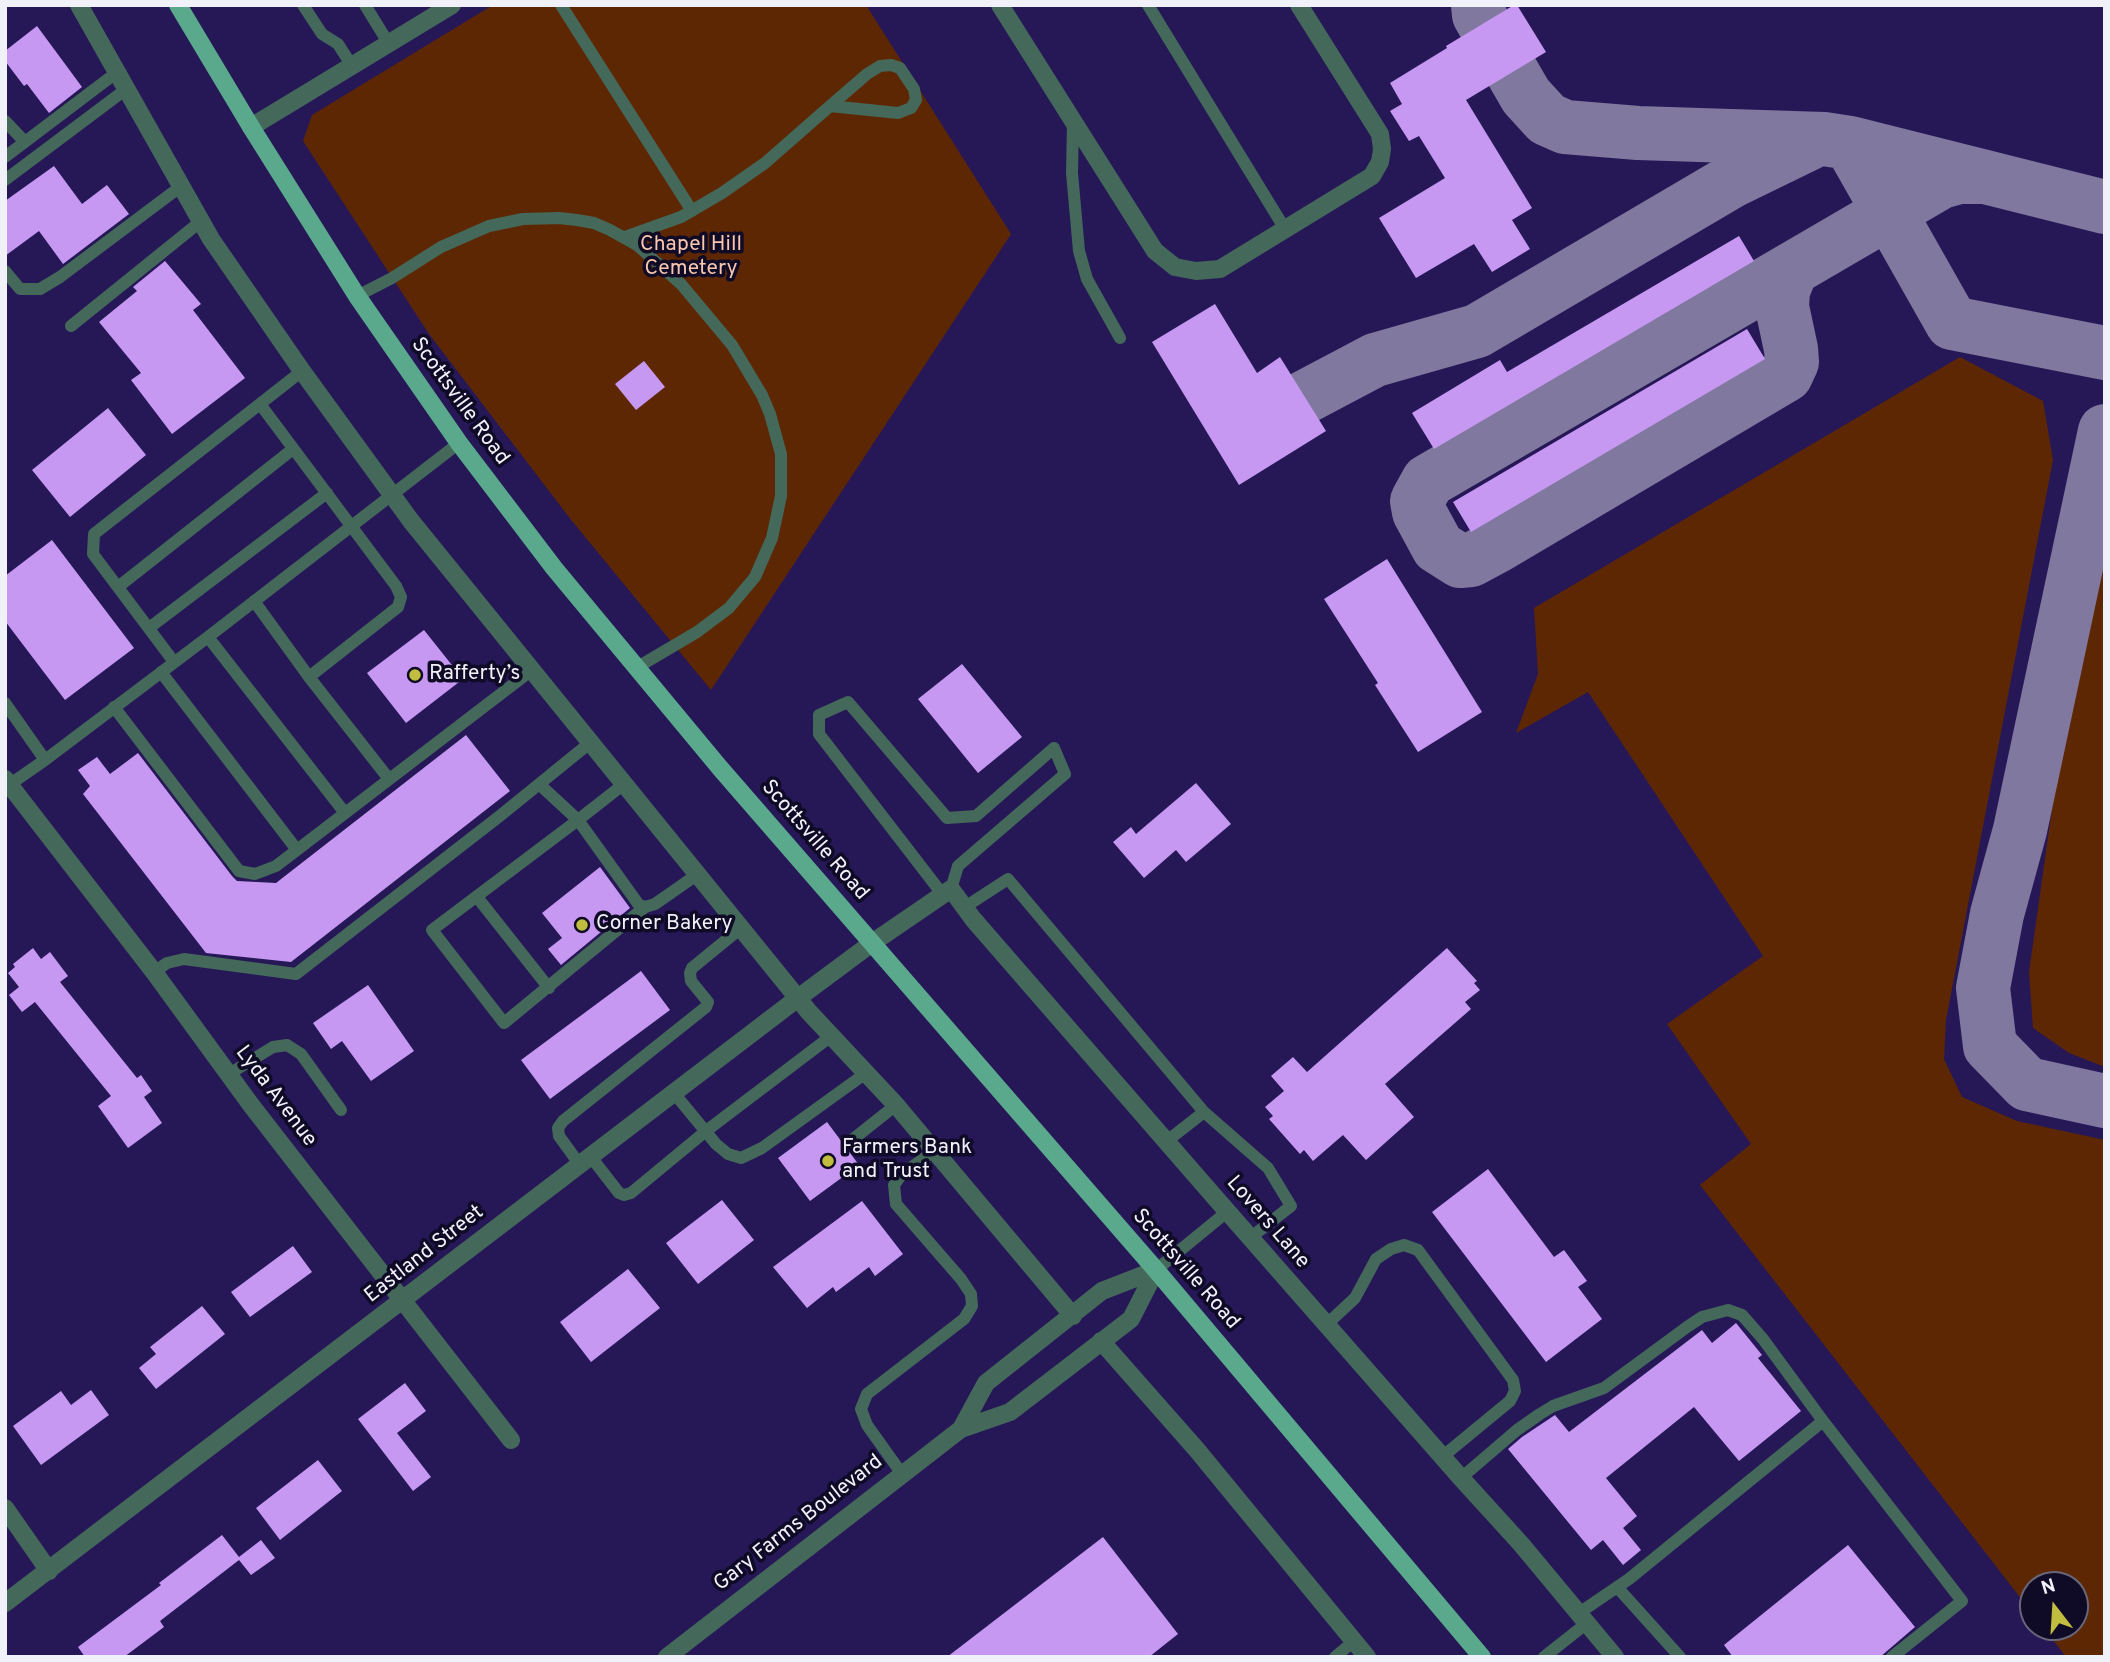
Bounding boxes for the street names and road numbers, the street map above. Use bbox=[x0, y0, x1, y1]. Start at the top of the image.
street label: Scottsville Road bbox=[404, 333, 514, 471]
street label: Scottsville Road bbox=[755, 776, 873, 906]
street label: Lyda Avenue bbox=[229, 1042, 321, 1152]
street label: Lovers Lane bbox=[1220, 1171, 1314, 1275]
street label: Eastland Street bbox=[360, 1201, 490, 1309]
street label: Scottsville Road bbox=[1126, 1205, 1244, 1335]
street label: Gary Farms Boulevard bbox=[710, 1450, 888, 1598]

